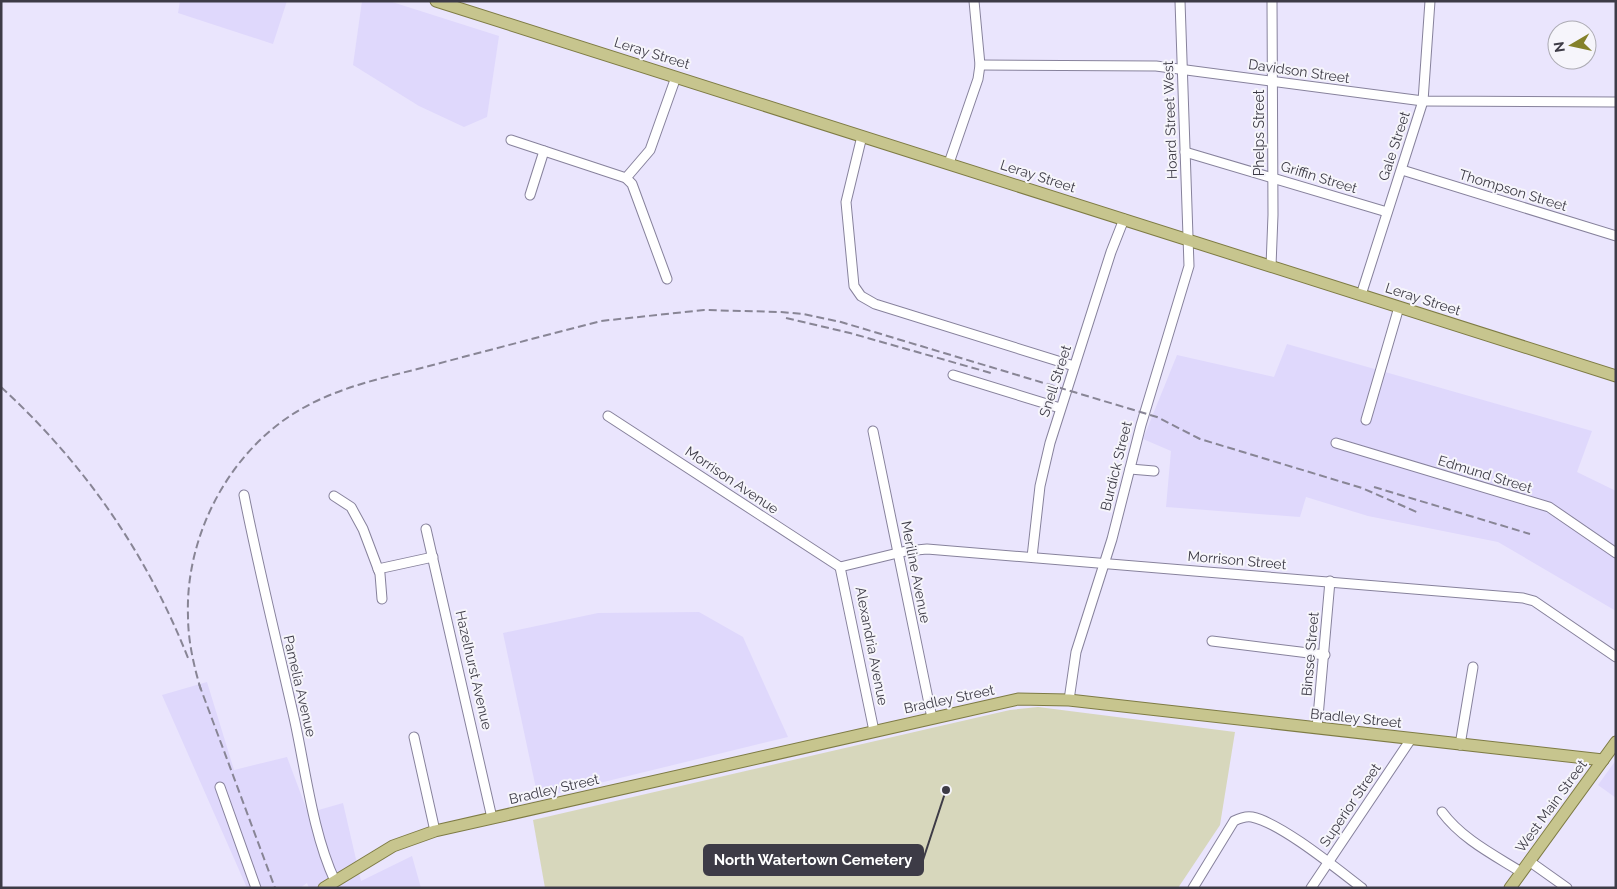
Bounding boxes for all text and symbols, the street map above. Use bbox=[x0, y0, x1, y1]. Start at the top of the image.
north arrow bbox=[1547, 20, 1597, 70]
street label: Leray Street bbox=[612, 34, 692, 72]
text: N bbox=[1550, 41, 1568, 54]
street label: Davidson Street bbox=[1247, 56, 1351, 86]
street label: Hoard Street West bbox=[1160, 60, 1180, 179]
street label: Phelps Street bbox=[1251, 89, 1267, 176]
street label: Gale Street bbox=[1375, 109, 1413, 183]
street label: Leray Street bbox=[998, 156, 1078, 196]
street label: Griffin Street bbox=[1279, 158, 1359, 196]
street label: Thompson Street bbox=[1457, 166, 1569, 214]
street label: Leray Street bbox=[1383, 279, 1463, 319]
street label: Snell Street bbox=[1036, 343, 1074, 419]
street label: Burdick Street bbox=[1097, 419, 1135, 512]
street label: Morrison Avenue bbox=[682, 443, 782, 517]
street label: Edmund Street bbox=[1436, 452, 1534, 496]
street label: Meriline Avenue bbox=[898, 519, 934, 625]
street label: Morrison Street bbox=[1187, 548, 1287, 572]
street label: Alexandria Avenue bbox=[853, 585, 891, 707]
street label: Hazelhurst Avenue bbox=[453, 609, 495, 731]
street label: Binsse Street bbox=[1298, 611, 1322, 697]
street label: Pamelia Avenue bbox=[280, 633, 320, 739]
street label: Bradley Street bbox=[902, 682, 996, 716]
street label: Bradley Street bbox=[1309, 705, 1403, 731]
street label: West Main Street bbox=[1512, 756, 1590, 855]
street label: Superior Street bbox=[1316, 760, 1384, 850]
street label: Bradley Street bbox=[507, 771, 601, 807]
callout: North Watertown Cemetery bbox=[704, 845, 923, 875]
text: North Watertown Cemetery bbox=[714, 851, 913, 869]

